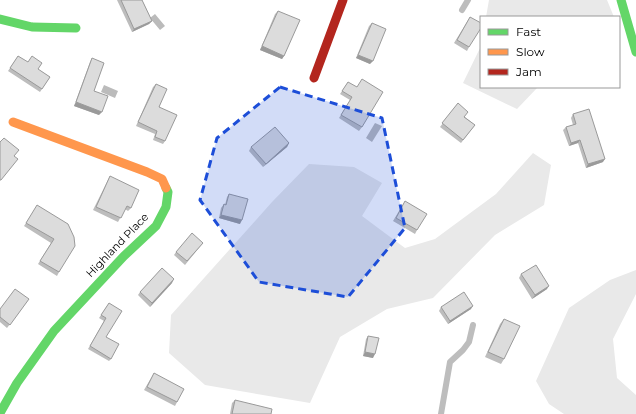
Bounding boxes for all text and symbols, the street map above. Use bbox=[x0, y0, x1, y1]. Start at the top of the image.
legend bbox=[480, 16, 620, 88]
text: Fast bbox=[516, 24, 541, 39]
text: Slow bbox=[516, 44, 545, 59]
text: Jam bbox=[515, 64, 542, 79]
street label: Highland Place bbox=[83, 210, 152, 280]

